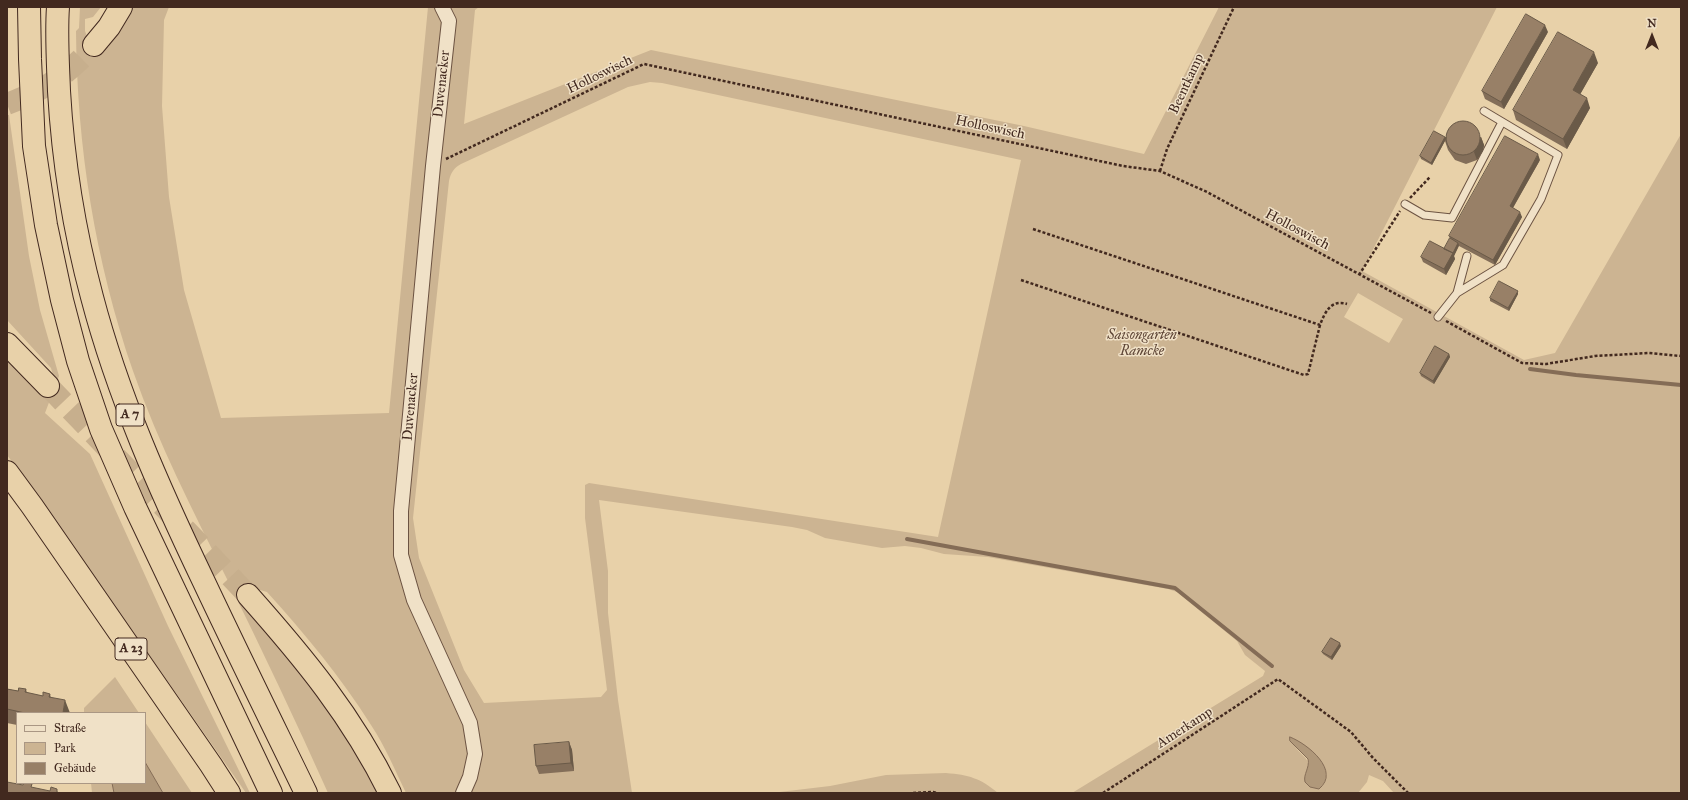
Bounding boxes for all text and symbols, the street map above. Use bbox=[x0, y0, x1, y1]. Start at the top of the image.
north arrow bbox=[1632, 16, 1672, 56]
text: N bbox=[1647, 17, 1657, 30]
street label: Duvenacker bbox=[430, 49, 454, 119]
street label: Beentkamp bbox=[1166, 51, 1208, 117]
street label: Holloswisch bbox=[565, 52, 635, 98]
street label: Holloswisch bbox=[954, 112, 1026, 144]
street label: Holloswisch bbox=[1262, 206, 1332, 254]
park label: Saisongarten Ramcke bbox=[1107, 328, 1177, 360]
street label: Duvenacker bbox=[400, 373, 422, 441]
road number: A 7 bbox=[116, 404, 144, 426]
road number: A 23 bbox=[115, 638, 147, 660]
street label: Amerkamp bbox=[1154, 704, 1216, 752]
legend bbox=[16, 712, 146, 784]
text: Straße bbox=[54, 721, 86, 735]
text: Park bbox=[54, 741, 76, 755]
text: Gebäude bbox=[54, 761, 96, 775]

